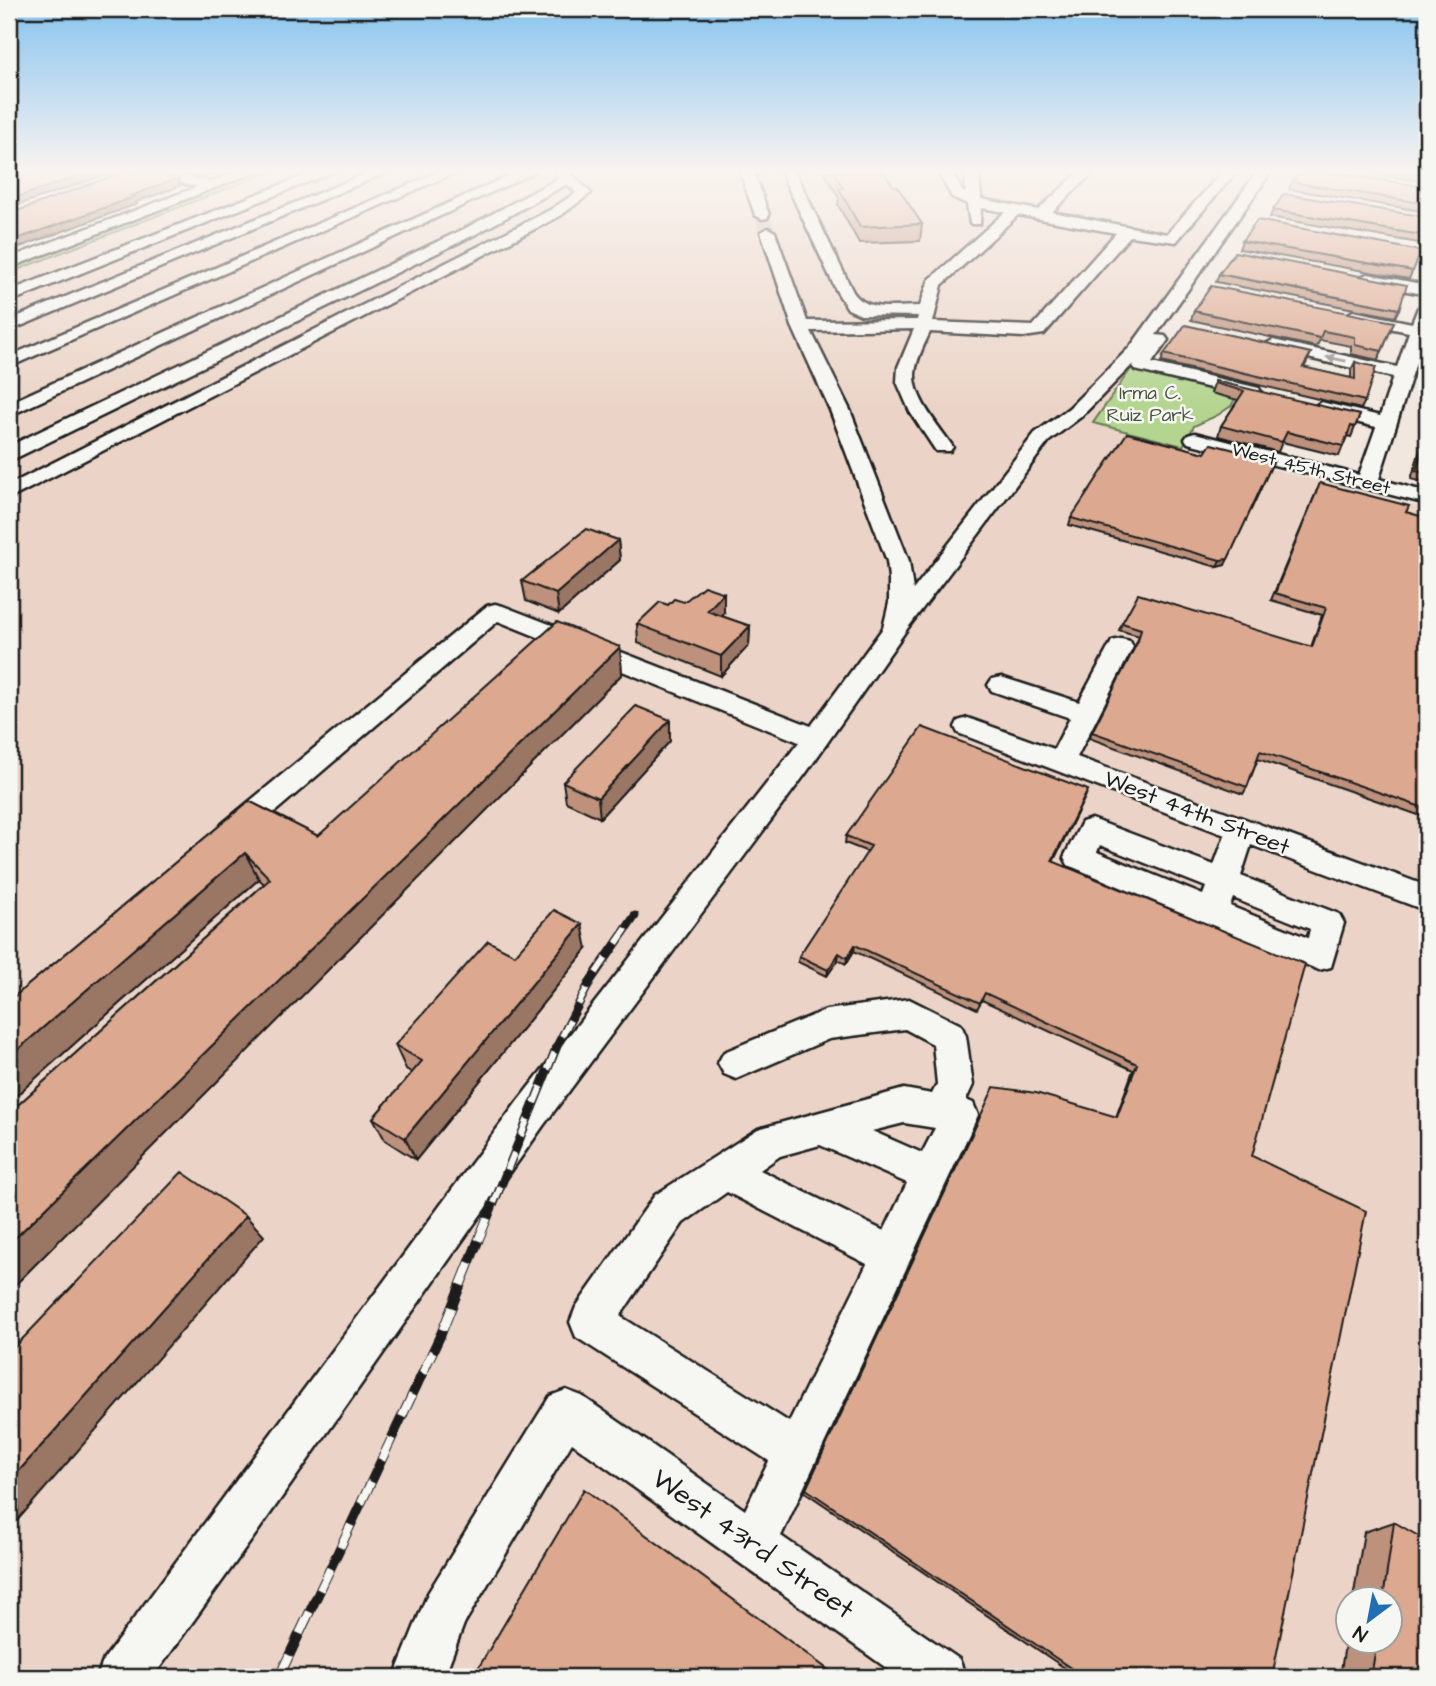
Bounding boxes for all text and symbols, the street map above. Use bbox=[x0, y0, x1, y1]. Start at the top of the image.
one-way arrow bbox=[1325, 354, 1347, 365]
park label: Irma C. Ruiz Park bbox=[1106, 380, 1194, 429]
street label: West 45th Street bbox=[1229, 436, 1393, 502]
street label: West 44th Street bbox=[1100, 763, 1295, 863]
street label: West 43rd Street bbox=[644, 1460, 863, 1629]
north arrow bbox=[1334, 1584, 1404, 1654]
text: N bbox=[1349, 1618, 1373, 1648]

